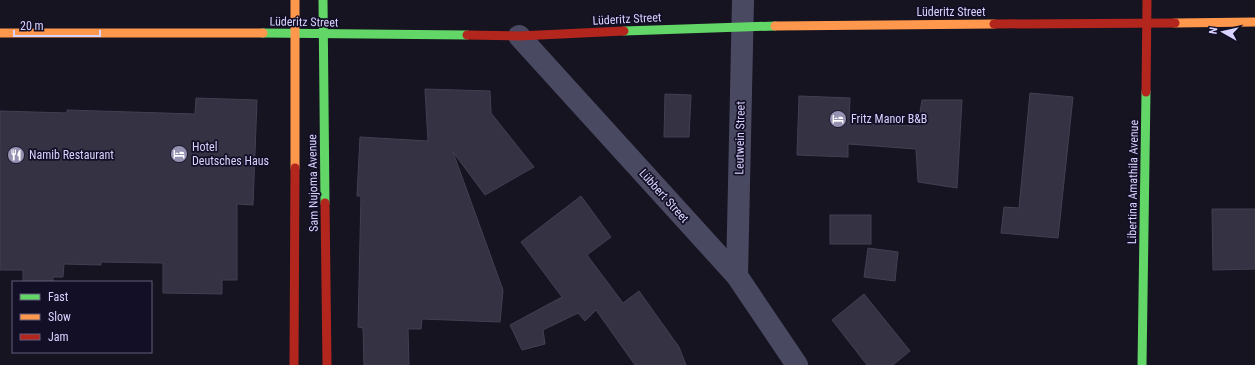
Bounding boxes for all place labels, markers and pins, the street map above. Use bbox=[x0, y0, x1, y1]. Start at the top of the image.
hotel icon: Fritz Manor B&B bbox=[828, 109, 848, 129]
place label: Fritz Manor B&B bbox=[851, 112, 927, 126]
place label: Hotel Deutsches Haus bbox=[192, 140, 269, 168]
hotel icon: Hotel Deutsches Haus bbox=[169, 144, 189, 164]
restaurant icon: Namib Restaurant bbox=[6, 145, 26, 165]
place label: Namib Restaurant bbox=[29, 148, 114, 162]

